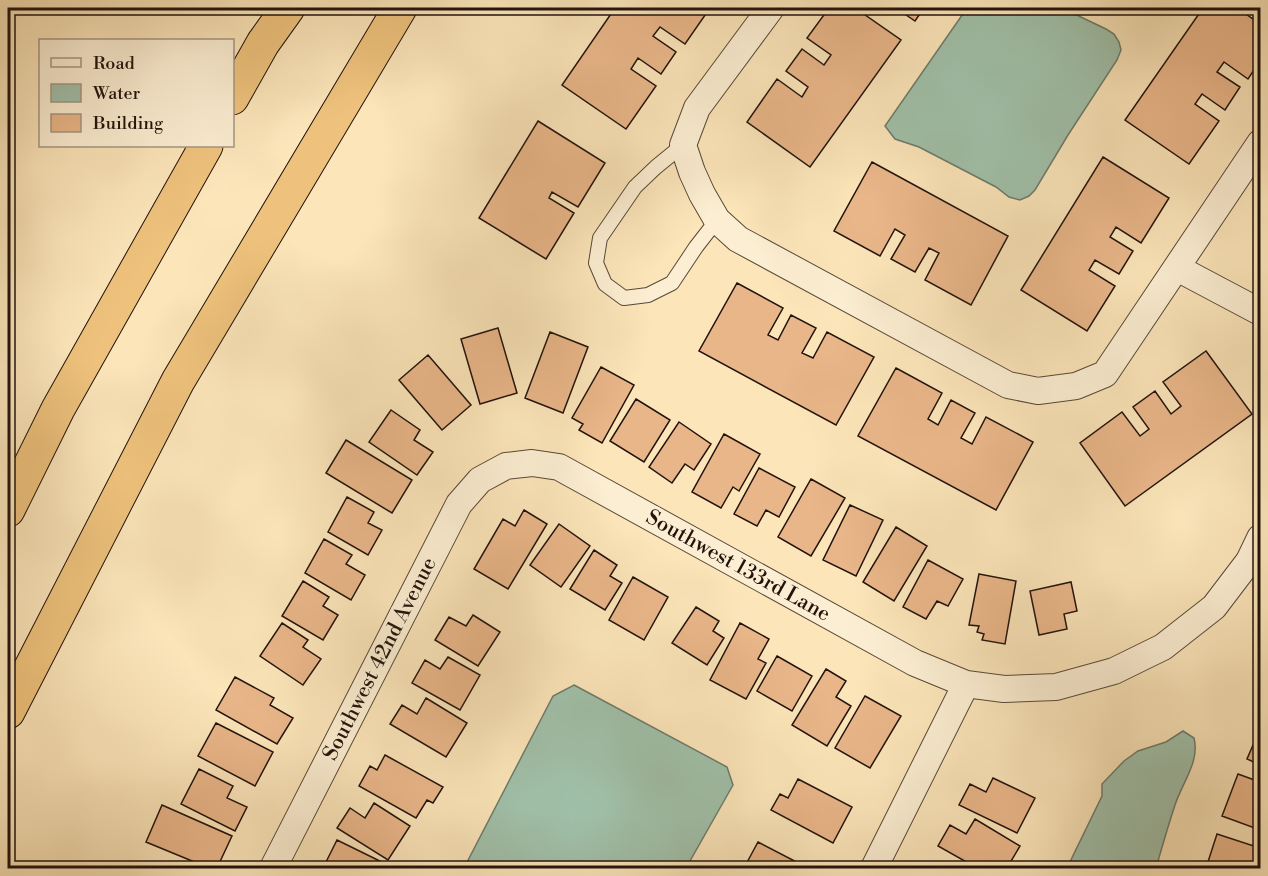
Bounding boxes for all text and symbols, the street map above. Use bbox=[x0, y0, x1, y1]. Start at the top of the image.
legend bbox=[39, 39, 234, 147]
text: Road bbox=[93, 52, 136, 75]
text: Water bbox=[92, 82, 141, 105]
text: Building bbox=[92, 112, 164, 135]
street label: Southwest 133rd Lane bbox=[641, 504, 835, 628]
street label: Southwest 42nd Avenue bbox=[317, 553, 443, 765]

